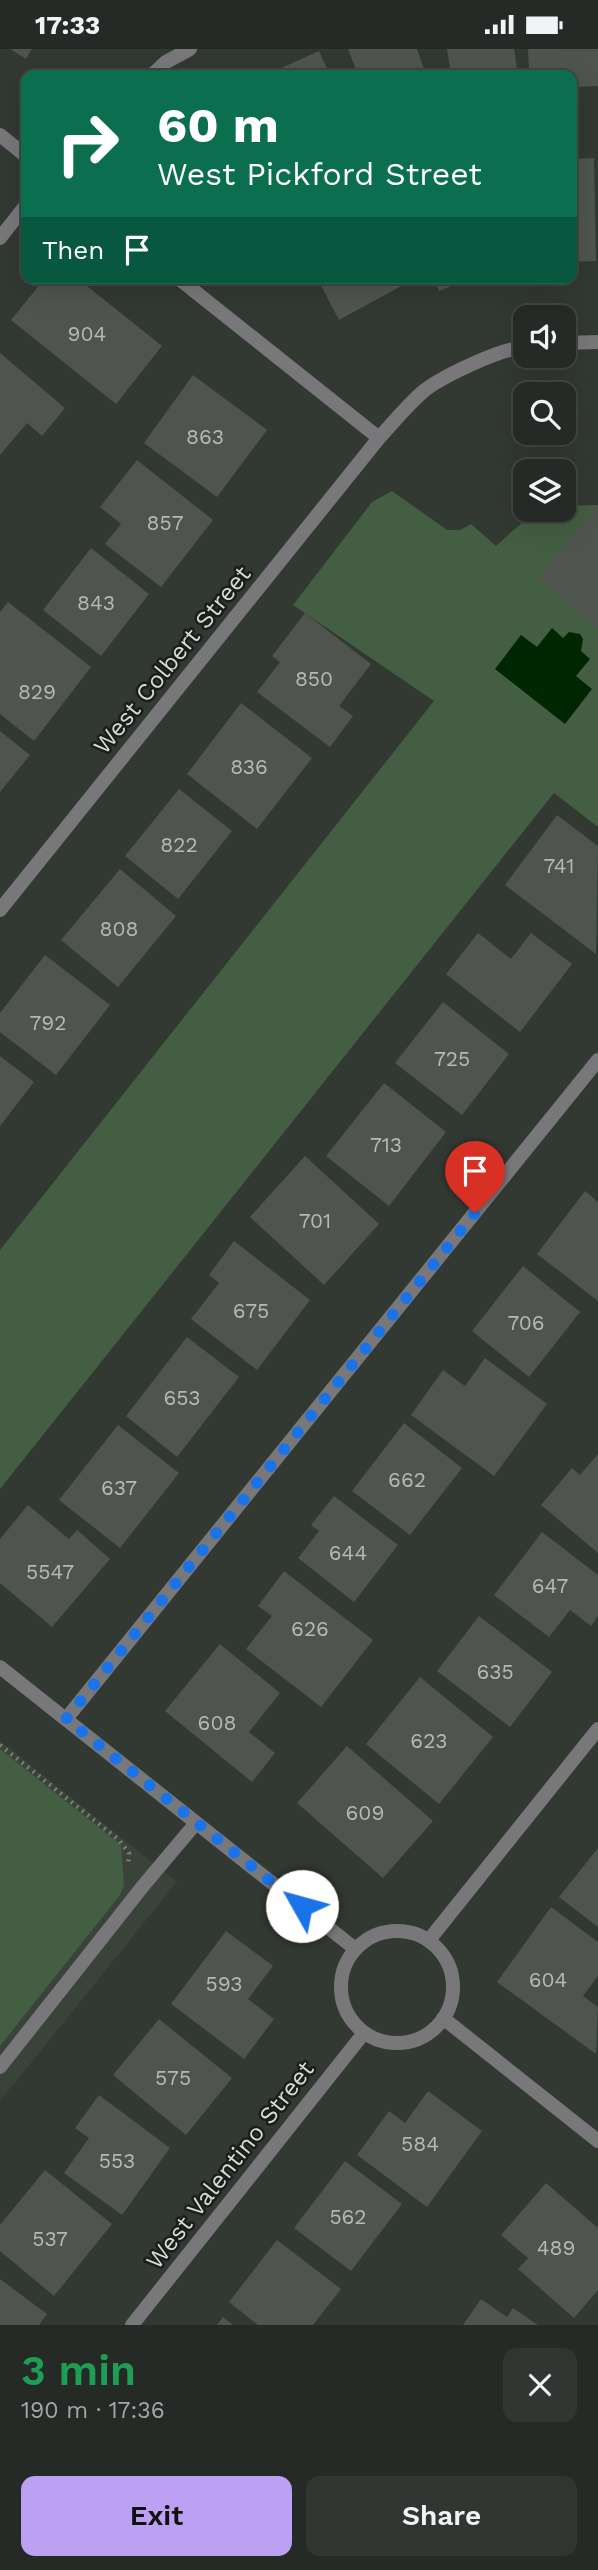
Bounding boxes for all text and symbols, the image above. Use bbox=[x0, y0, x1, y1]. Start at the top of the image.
text: 17:33 bbox=[35, 10, 100, 40]
text: 60 m bbox=[157, 96, 279, 154]
icon: right bbox=[42, 98, 133, 189]
text: West Pickford Street bbox=[157, 155, 482, 193]
icon: arrive bbox=[118, 231, 156, 269]
text: Then bbox=[42, 235, 104, 265]
map controls bbox=[513, 305, 576, 522]
button: sound bbox=[513, 305, 576, 368]
house number: 904 bbox=[68, 321, 106, 346]
button: search bbox=[513, 382, 576, 445]
house number: 863 bbox=[186, 424, 224, 449]
button: layers bbox=[513, 459, 576, 522]
house number: 857 bbox=[147, 510, 184, 535]
street label: West Colbert Street bbox=[88, 560, 256, 760]
house number: 843 bbox=[77, 590, 115, 615]
house number: 850 bbox=[295, 666, 333, 691]
house number: 829 bbox=[18, 679, 56, 704]
house number: 836 bbox=[230, 754, 268, 779]
house number: 822 bbox=[160, 832, 198, 857]
house number: 741 bbox=[543, 853, 575, 878]
house number: 808 bbox=[100, 916, 138, 941]
house number: 792 bbox=[30, 1010, 66, 1035]
house number: 725 bbox=[434, 1046, 470, 1071]
house number: 713 bbox=[370, 1132, 402, 1157]
pin bbox=[445, 1141, 505, 1213]
icon: arrive bbox=[456, 1152, 494, 1190]
house number: 701 bbox=[299, 1208, 331, 1233]
house number: 675 bbox=[233, 1298, 269, 1323]
house number: 706 bbox=[507, 1310, 545, 1335]
house number: 653 bbox=[163, 1385, 201, 1410]
house number: 662 bbox=[388, 1467, 426, 1492]
house number: 637 bbox=[101, 1475, 137, 1500]
house number: 644 bbox=[329, 1540, 367, 1565]
house number: 5547 bbox=[26, 1559, 74, 1584]
house number: 647 bbox=[532, 1573, 568, 1598]
house number: 626 bbox=[291, 1616, 329, 1641]
house number: 635 bbox=[476, 1659, 514, 1684]
house number: 608 bbox=[198, 1710, 236, 1735]
house number: 623 bbox=[410, 1728, 448, 1753]
house number: 609 bbox=[346, 1800, 384, 1825]
position arrow bbox=[265, 1869, 339, 1943]
house number: 604 bbox=[529, 1967, 567, 1992]
house number: 593 bbox=[205, 1971, 243, 1996]
street label: West Valentino Street bbox=[140, 2056, 320, 2274]
house number: 575 bbox=[155, 2065, 191, 2090]
house number: 584 bbox=[401, 2131, 439, 2156]
house number: 553 bbox=[99, 2148, 135, 2173]
house number: 562 bbox=[329, 2204, 367, 2229]
house number: 537 bbox=[32, 2226, 68, 2251]
house number: 489 bbox=[537, 2235, 575, 2260]
text: 3 min bbox=[21, 2346, 136, 2395]
button: close bbox=[503, 2348, 577, 2422]
text: 190 m · 17:36 bbox=[21, 2397, 165, 2424]
button: Exit bbox=[21, 2476, 292, 2556]
button: Share bbox=[306, 2476, 577, 2556]

